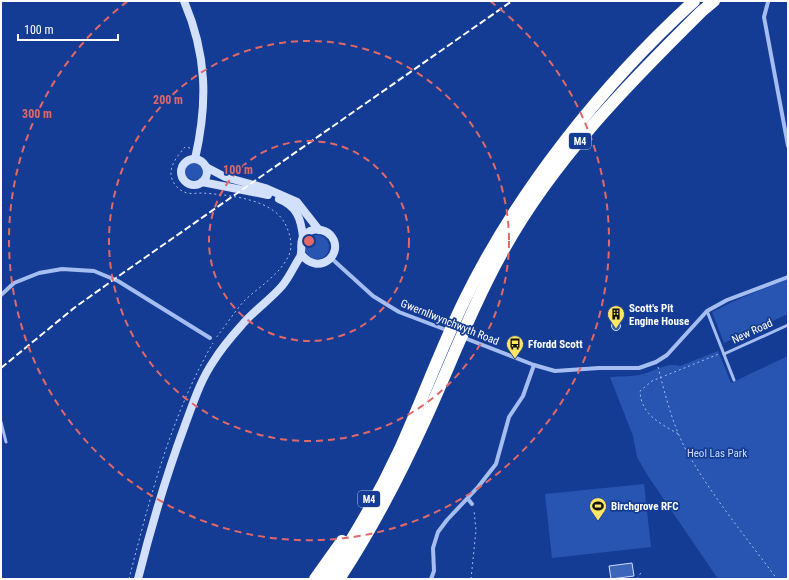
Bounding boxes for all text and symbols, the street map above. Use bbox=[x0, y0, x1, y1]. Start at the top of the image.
scale bar bbox=[18, 16, 118, 42]
text: 100 m bbox=[24, 23, 54, 37]
text: 200 m bbox=[153, 93, 183, 107]
text: 300 m bbox=[22, 107, 52, 121]
road number: M4 bbox=[569, 133, 591, 149]
text: 100 m bbox=[223, 163, 253, 177]
centre of rings bbox=[302, 234, 316, 248]
street label: Gwernllwynchwyth Road bbox=[399, 297, 501, 348]
place label: Scott's Pit Engine House bbox=[629, 302, 689, 328]
building icon: Scott's Pit Engine House bbox=[606, 304, 626, 329]
street label: New Road bbox=[730, 316, 775, 347]
bus stop icon: Ffordd Scott bbox=[505, 334, 525, 359]
place label: Ffordd Scott bbox=[528, 338, 583, 351]
park label: Heol Las Park bbox=[687, 447, 747, 460]
road number: M4 bbox=[358, 491, 380, 507]
sports icon: Birchgrove RFC bbox=[588, 496, 608, 521]
place label: Birchgrove RFC bbox=[611, 500, 679, 513]

